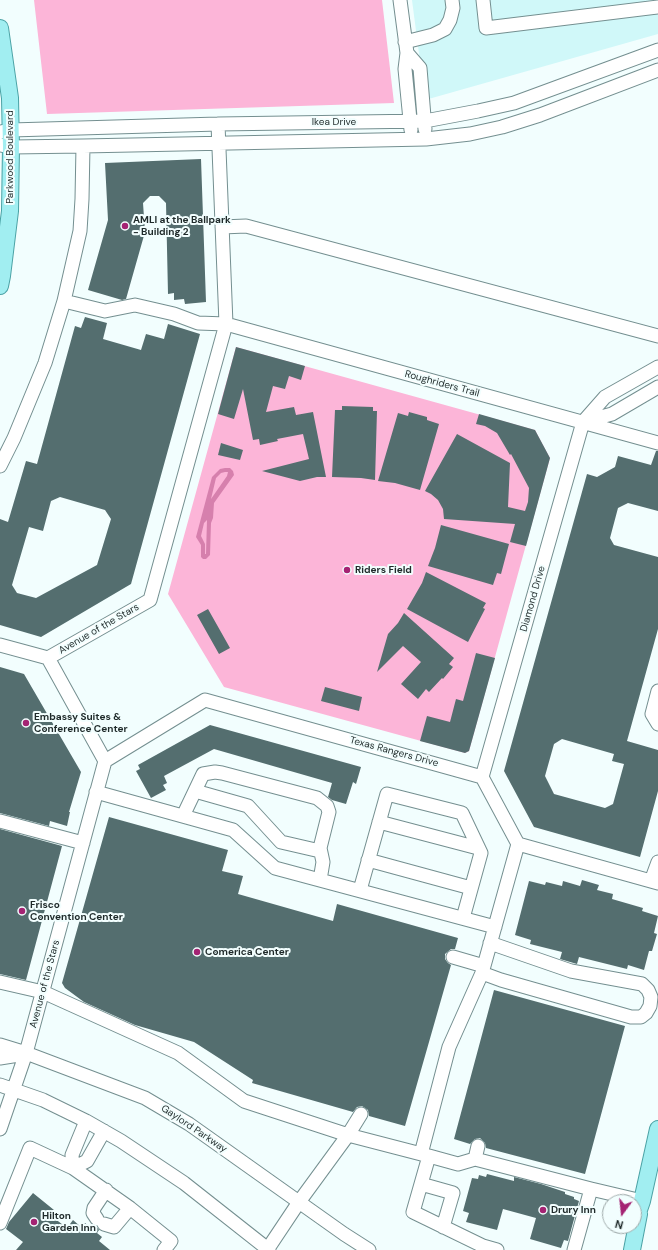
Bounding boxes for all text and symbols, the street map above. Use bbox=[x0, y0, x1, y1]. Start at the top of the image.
street label: Parkwood Boulevard bbox=[4, 110, 16, 204]
street label: Ikea Drive bbox=[312, 116, 356, 128]
place label: AMLI at the Ballpark - Building 2 bbox=[133, 214, 231, 238]
marker: AMLI at the Ballpark - Building 2 bbox=[120, 221, 130, 231]
street label: Roughriders Trail bbox=[403, 368, 481, 400]
place label: Riders Field bbox=[355, 564, 412, 576]
marker: Riders Field bbox=[342, 565, 352, 575]
street label: Diamond Drive bbox=[518, 565, 548, 633]
street label: Avenue of the Stars bbox=[57, 601, 141, 657]
place label: Embassy Suites & Conference Center bbox=[34, 711, 128, 734]
marker: Embassy Suites & Conference Center bbox=[21, 718, 31, 728]
street label: Texas Rangers Drive bbox=[348, 734, 440, 770]
place label: Frisco Convention Center bbox=[30, 899, 123, 922]
marker: Frisco Convention Center bbox=[17, 906, 27, 916]
street label: Avenue of the Stars bbox=[27, 939, 63, 1029]
place label: Comerica Center bbox=[205, 946, 289, 958]
marker: Comerica Center bbox=[192, 947, 202, 957]
street label: Gaylord Parkway bbox=[159, 1102, 229, 1156]
north arrow bbox=[602, 1194, 642, 1234]
place label: Drury Inn bbox=[551, 1204, 596, 1216]
marker: Drury Inn bbox=[538, 1205, 548, 1215]
place label: Hilton Garden Inn bbox=[42, 1210, 96, 1234]
marker: Hilton Garden Inn bbox=[29, 1217, 39, 1227]
text: N bbox=[613, 1217, 625, 1232]

